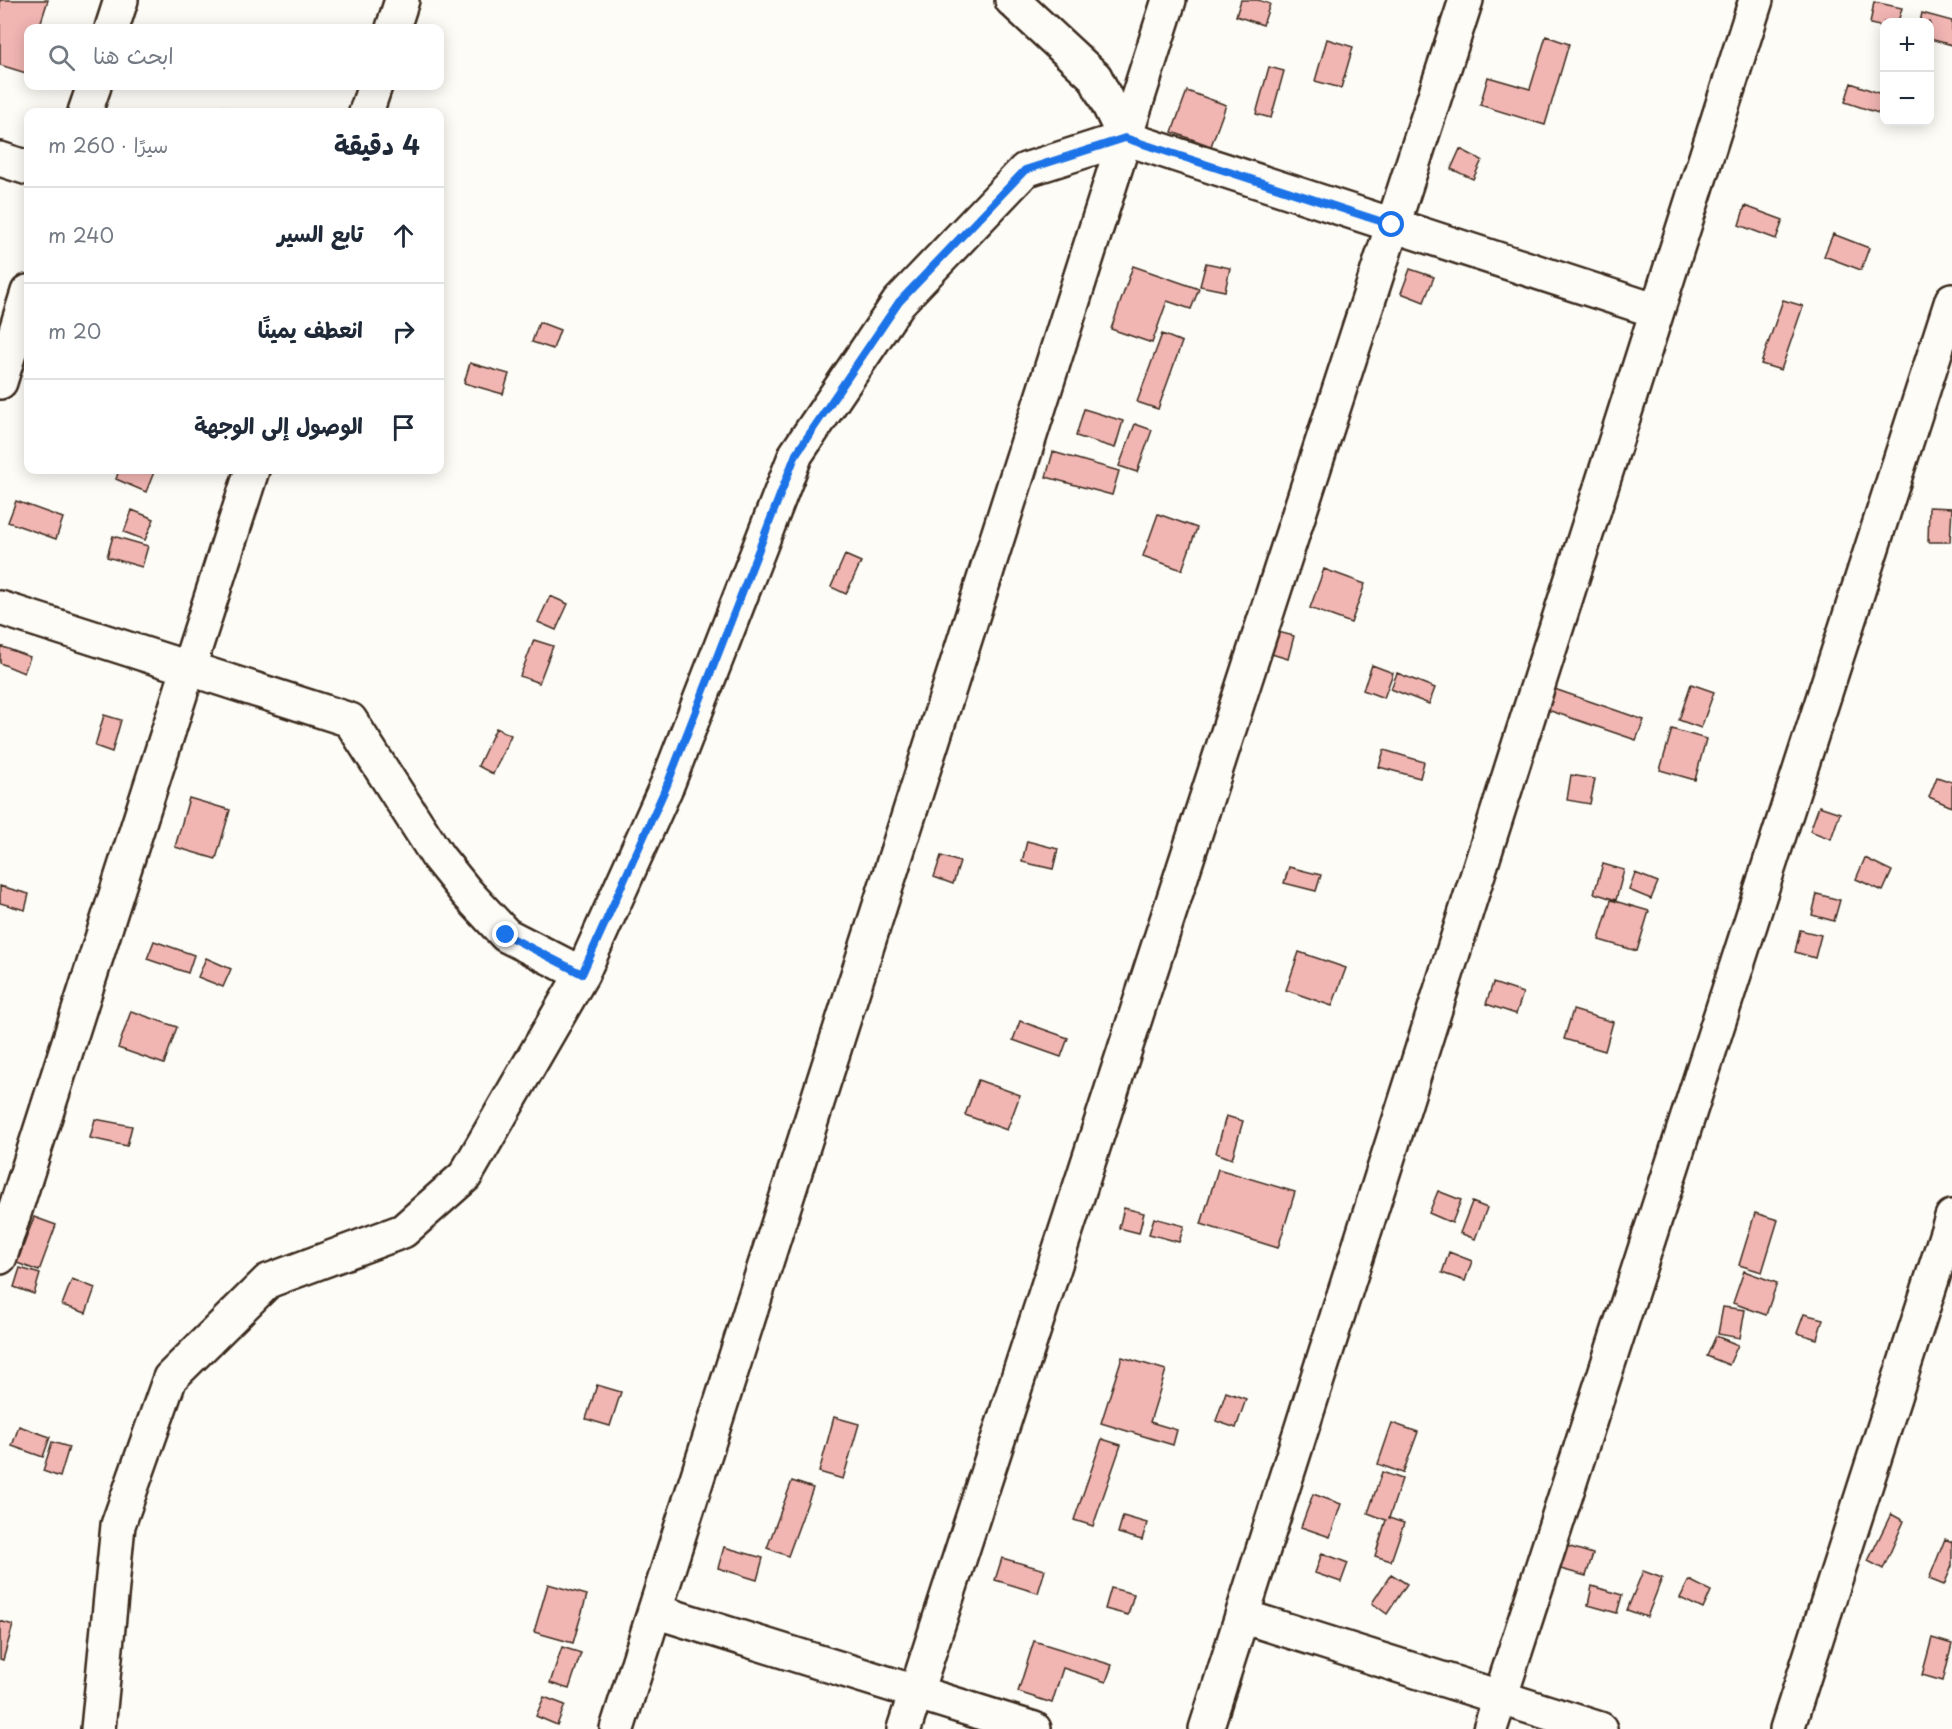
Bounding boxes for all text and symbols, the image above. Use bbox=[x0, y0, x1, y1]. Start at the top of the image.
map controls bbox=[1880, 18, 1934, 126]
button: + bbox=[1880, 18, 1934, 72]
search box bbox=[24, 24, 444, 90]
text: ابحث هنا bbox=[93, 38, 174, 71]
icon: search bbox=[45, 41, 78, 74]
button: − bbox=[1880, 72, 1934, 126]
text: 4 دقيقة bbox=[334, 125, 420, 164]
text: سيرًا · 260 m bbox=[48, 130, 168, 160]
route start bbox=[1378, 211, 1404, 237]
text: تابع السير bbox=[278, 216, 363, 249]
icon: ahead bbox=[387, 219, 420, 252]
text: 240 m bbox=[48, 220, 114, 250]
text: انعطف يمينًا bbox=[258, 312, 363, 345]
icon: right bbox=[387, 315, 420, 348]
text: 20 m bbox=[48, 316, 101, 346]
text: الوصول إلى الوجهة bbox=[194, 408, 363, 441]
icon: arrive bbox=[387, 411, 420, 444]
route end bbox=[492, 921, 518, 947]

